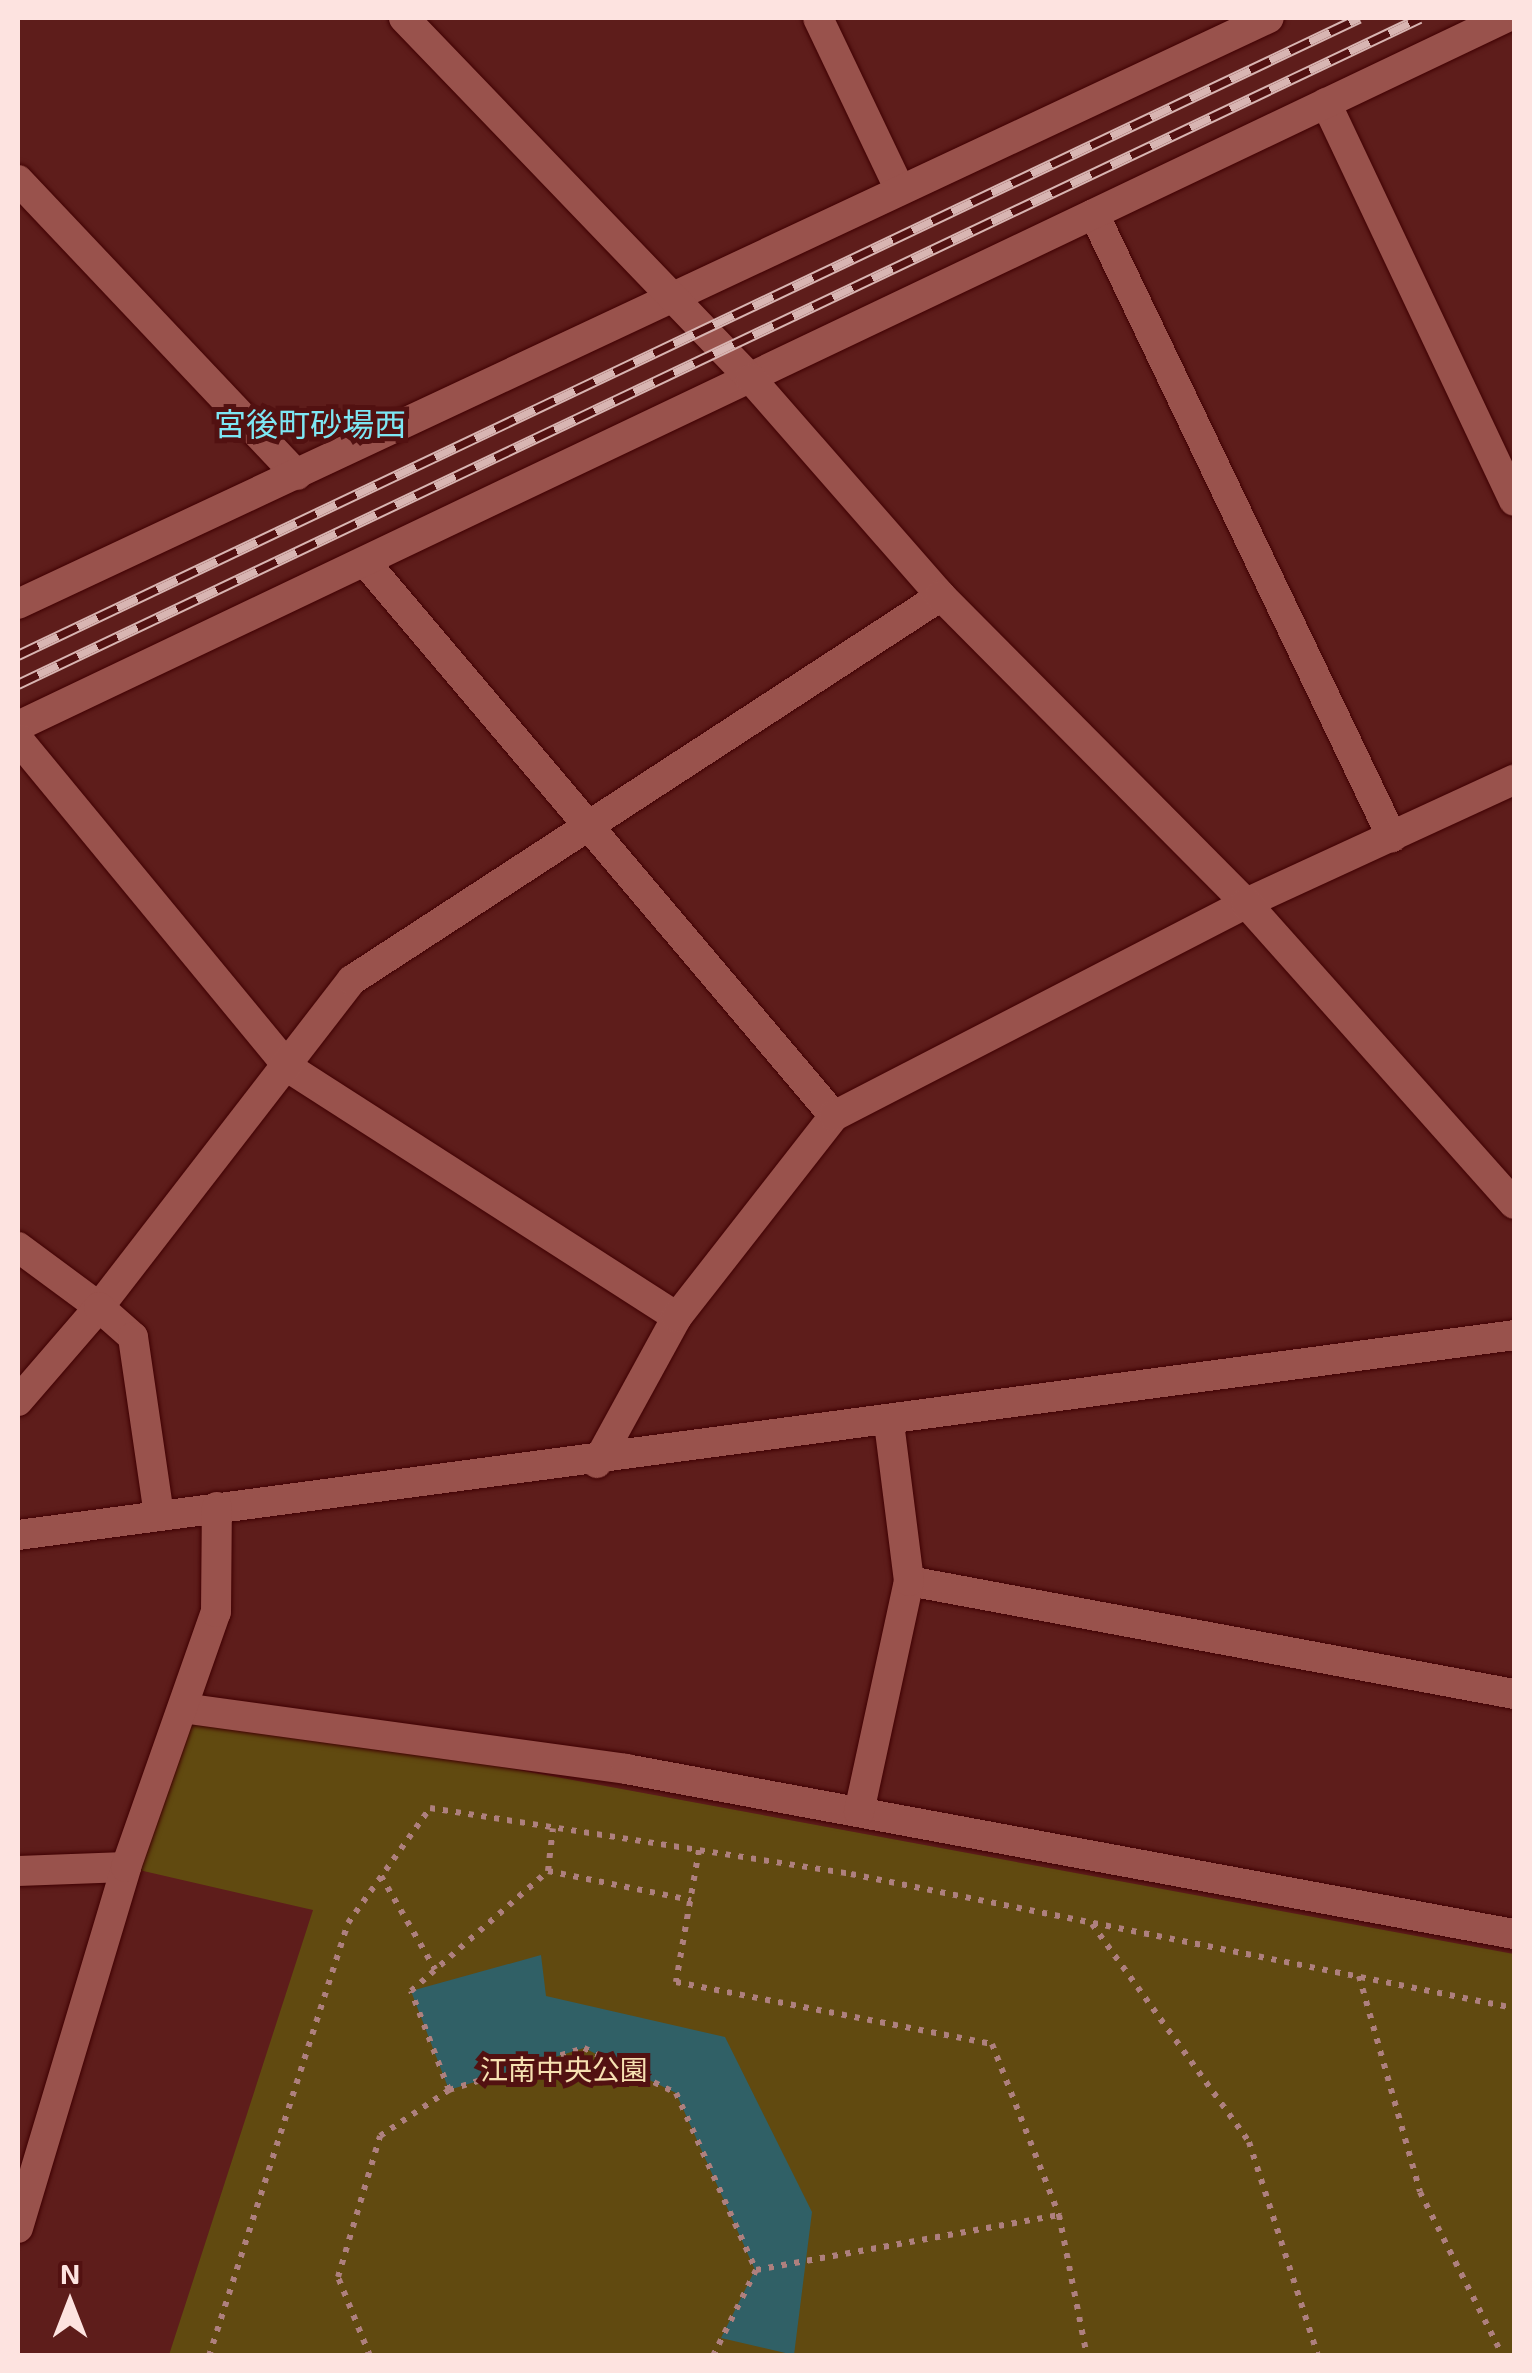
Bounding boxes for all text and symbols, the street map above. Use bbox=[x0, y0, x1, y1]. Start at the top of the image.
district label: 宮後町砂場西 bbox=[214, 404, 406, 442]
park label: 江南中央公園 bbox=[480, 2052, 648, 2086]
north arrow bbox=[20, 2253, 120, 2353]
text: N bbox=[60, 2256, 80, 2290]

